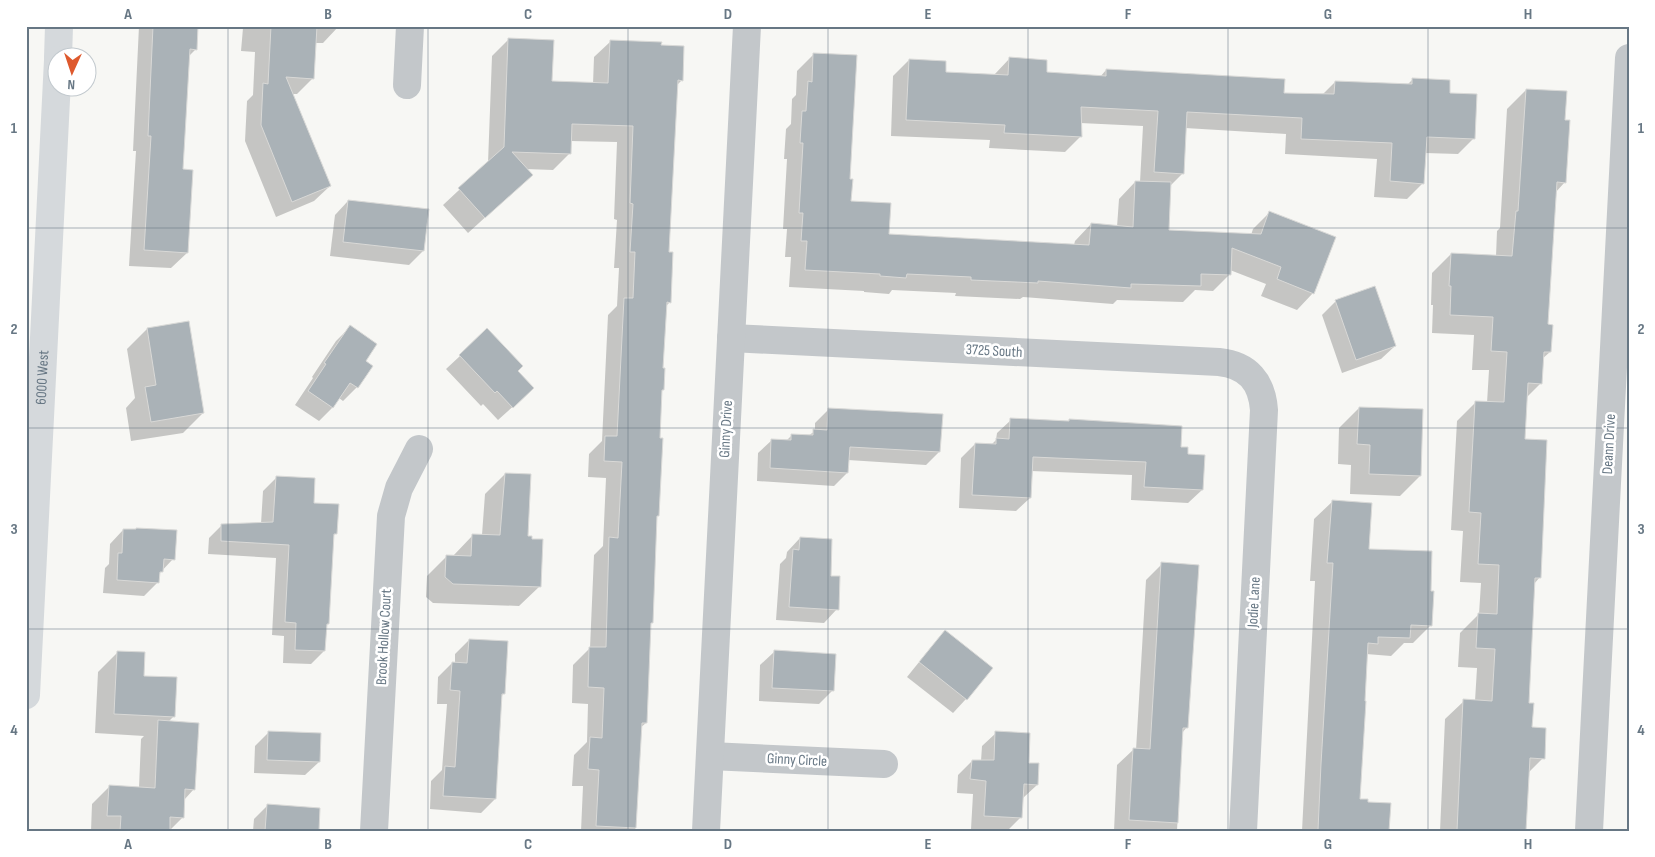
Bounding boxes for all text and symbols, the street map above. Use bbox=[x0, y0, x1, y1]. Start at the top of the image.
text: A bbox=[123, 5, 132, 24]
text: B bbox=[324, 5, 332, 24]
text: C bbox=[524, 5, 532, 24]
text: D bbox=[724, 5, 732, 24]
text: E bbox=[925, 5, 932, 24]
text: F bbox=[1125, 5, 1132, 24]
text: G bbox=[1324, 5, 1332, 24]
text: H bbox=[1524, 5, 1532, 24]
north arrow bbox=[48, 48, 98, 98]
text: N bbox=[67, 76, 76, 93]
text: 1 bbox=[11, 119, 18, 138]
text: 1 bbox=[1638, 119, 1645, 138]
text: 2 bbox=[10, 320, 18, 339]
text: 2 bbox=[1637, 320, 1645, 339]
street label: 3725 South bbox=[965, 340, 1023, 362]
street label: 6000 West bbox=[31, 349, 53, 405]
street label: Ginny Drive bbox=[715, 400, 737, 458]
street label: Deann Drive bbox=[1598, 413, 1620, 475]
text: 3 bbox=[10, 520, 18, 539]
text: 3 bbox=[1637, 520, 1645, 539]
street label: Jodie Lane bbox=[1243, 576, 1265, 629]
street label: Brook Hollow Court bbox=[372, 588, 396, 686]
text: 4 bbox=[10, 721, 18, 740]
text: 4 bbox=[1637, 721, 1645, 740]
street label: Ginny Circle bbox=[766, 749, 828, 771]
text: A bbox=[123, 835, 132, 854]
text: B bbox=[324, 835, 332, 854]
text: C bbox=[524, 835, 532, 854]
text: D bbox=[724, 835, 732, 854]
text: E bbox=[925, 835, 932, 854]
text: F bbox=[1125, 835, 1132, 854]
text: G bbox=[1324, 835, 1332, 854]
text: H bbox=[1524, 835, 1532, 854]

